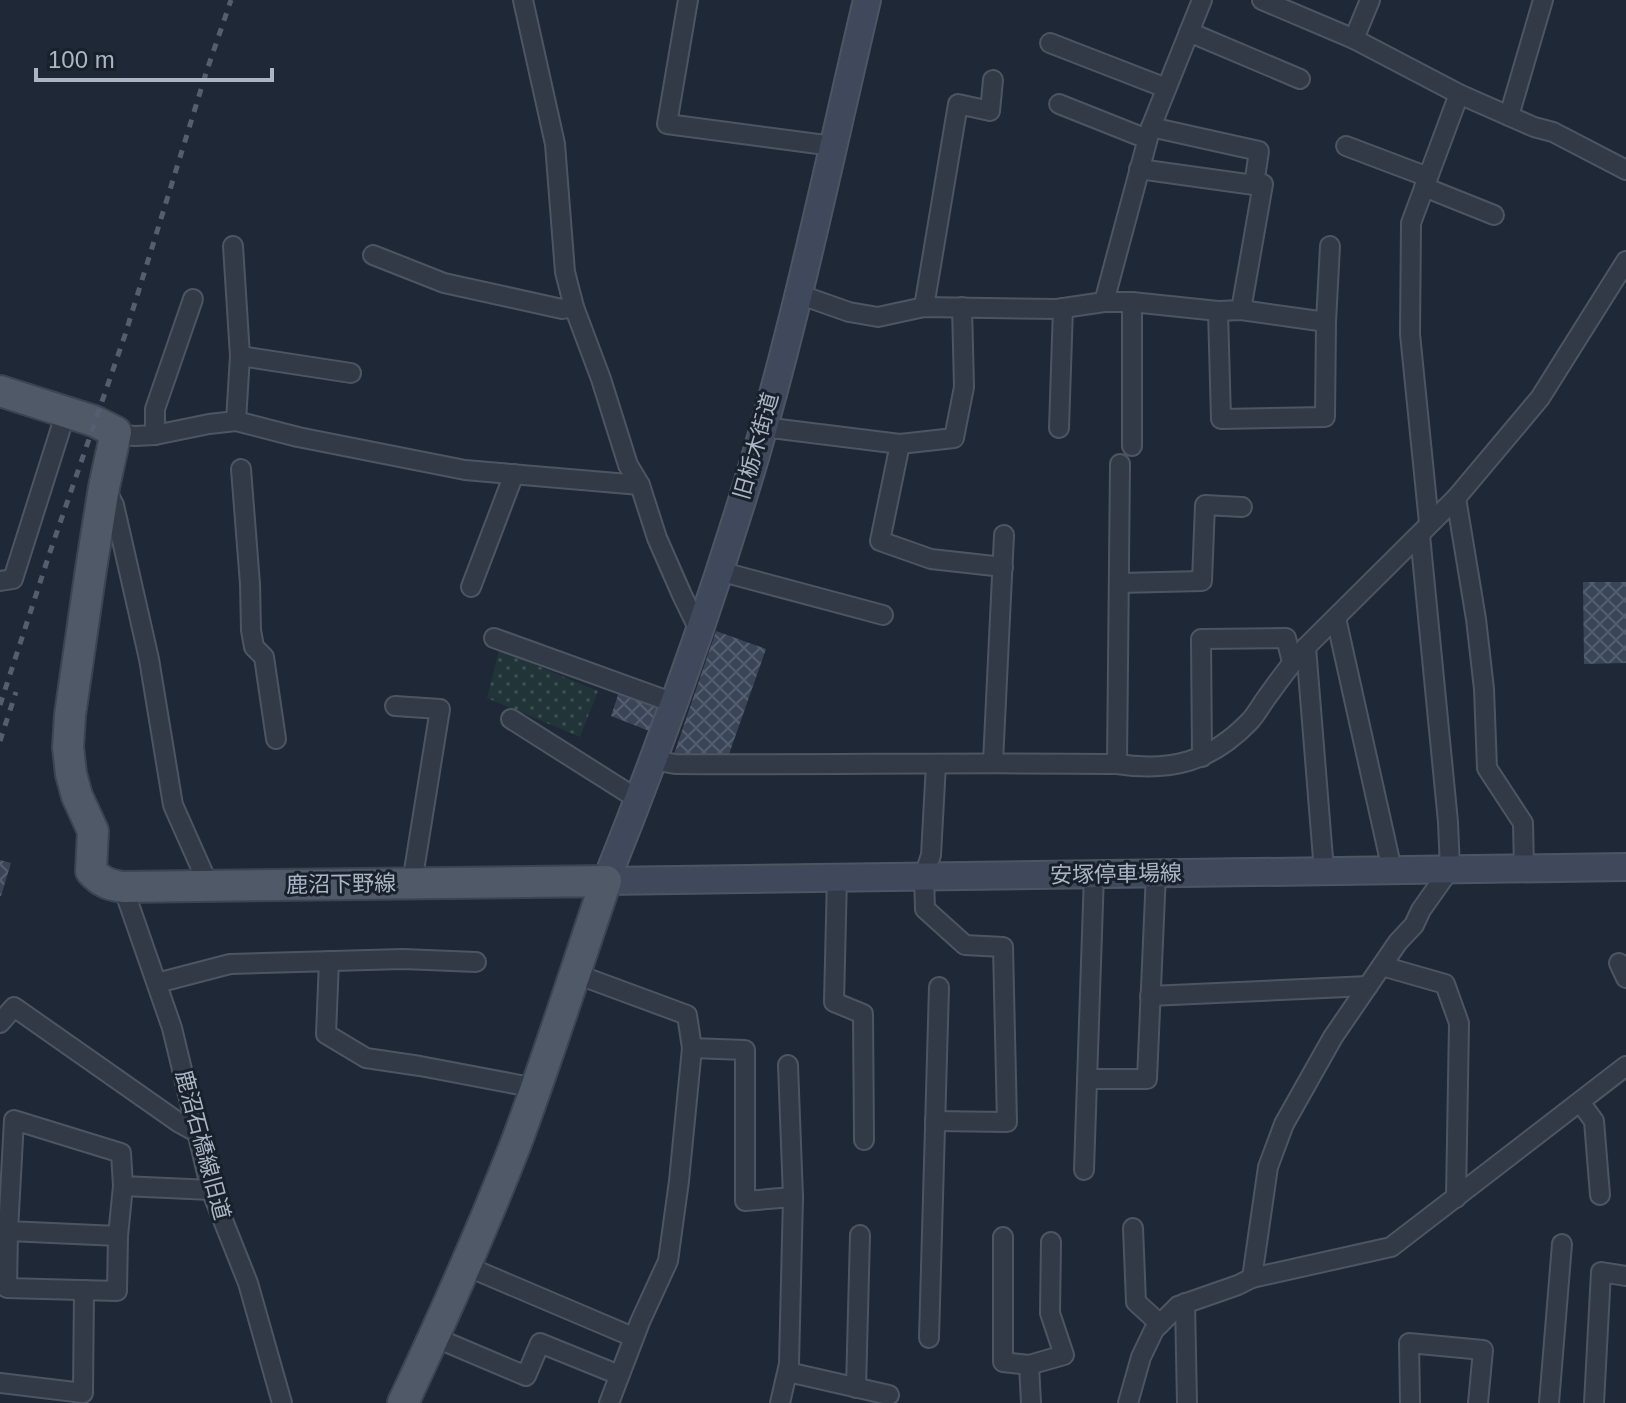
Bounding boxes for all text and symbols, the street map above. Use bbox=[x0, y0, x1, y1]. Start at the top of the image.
scale bar bbox=[36, 32, 272, 82]
text: 100 m bbox=[48, 46, 115, 73]
street label: 旧栃木街道 bbox=[729, 390, 783, 502]
street label: 安塚停車場線 bbox=[1050, 860, 1182, 888]
street label: 鹿沼下野線 bbox=[286, 871, 396, 897]
street label: 鹿沼石橋線旧道 bbox=[171, 1067, 235, 1223]

